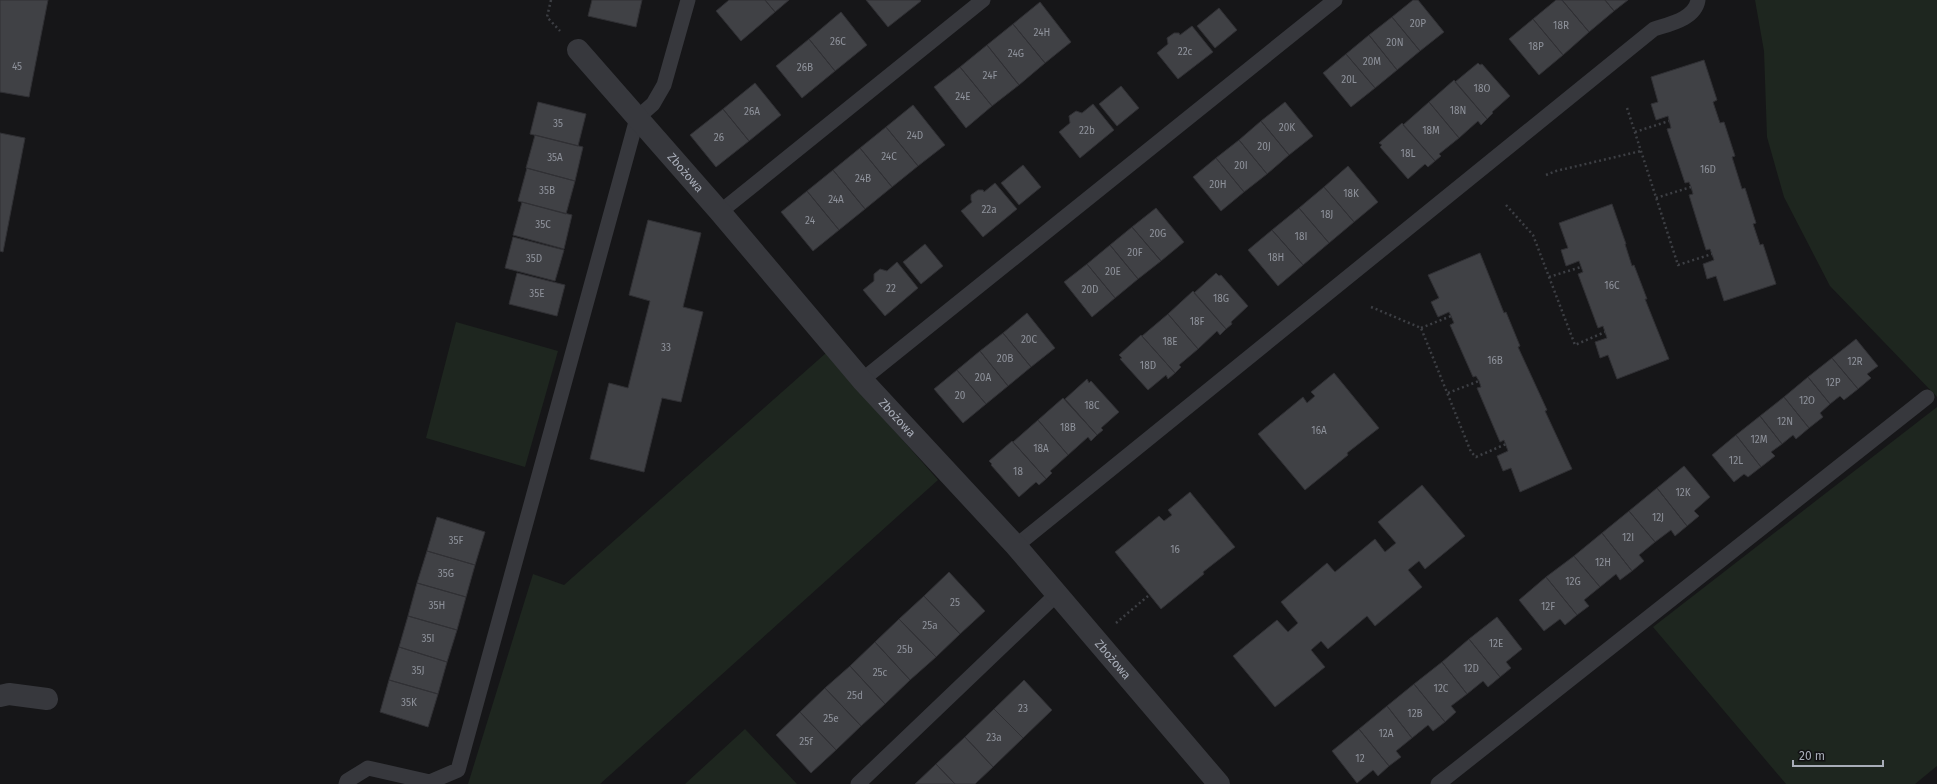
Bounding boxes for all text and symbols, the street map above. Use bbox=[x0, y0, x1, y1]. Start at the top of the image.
house number: 20P bbox=[1410, 18, 1426, 30]
house number: 18R bbox=[1553, 20, 1569, 32]
house number: 24H bbox=[1034, 27, 1050, 39]
house number: 26C bbox=[830, 36, 846, 48]
house number: 20N bbox=[1386, 37, 1404, 49]
house number: 18P bbox=[1528, 41, 1544, 53]
house number: 22c bbox=[1178, 46, 1192, 58]
house number: 24G bbox=[1008, 48, 1024, 60]
house number: 20M bbox=[1363, 56, 1381, 68]
house number: 45 bbox=[12, 61, 22, 73]
house number: 26B bbox=[797, 62, 813, 74]
house number: 24F bbox=[983, 70, 998, 82]
house number: 20L bbox=[1341, 74, 1357, 86]
house number: 18O bbox=[1474, 83, 1490, 95]
house number: 24E bbox=[955, 91, 971, 103]
house number: 18N bbox=[1450, 105, 1466, 117]
house number: 26A bbox=[744, 106, 760, 118]
house number: 35 bbox=[553, 118, 563, 130]
house number: 20K bbox=[1279, 122, 1295, 134]
house number: 22b bbox=[1079, 125, 1095, 137]
house number: 18M bbox=[1422, 125, 1440, 137]
house number: 24D bbox=[907, 130, 923, 142]
house number: 26 bbox=[714, 132, 724, 144]
house number: 20J bbox=[1257, 141, 1271, 153]
house number: 18L bbox=[1401, 148, 1415, 160]
street label: Zbożowa bbox=[665, 150, 706, 195]
house number: 24C bbox=[881, 151, 897, 163]
house number: 35A bbox=[547, 152, 563, 164]
house number: 20I bbox=[1234, 160, 1248, 172]
house number: 16D bbox=[1700, 164, 1716, 176]
house number: 24B bbox=[855, 173, 871, 185]
house number: 20H bbox=[1209, 179, 1227, 191]
house number: 35B bbox=[539, 185, 555, 197]
house number: 18K bbox=[1343, 188, 1359, 200]
house number: 24A bbox=[828, 194, 844, 206]
house number: 22a bbox=[981, 204, 997, 216]
house number: 18J bbox=[1321, 209, 1333, 221]
house number: 24 bbox=[805, 215, 816, 227]
house number: 35C bbox=[535, 219, 551, 231]
house number: 20G bbox=[1150, 228, 1166, 240]
house number: 18I bbox=[1295, 231, 1307, 243]
house number: 20F bbox=[1127, 247, 1143, 259]
house number: 18H bbox=[1268, 252, 1284, 264]
house number: 35D bbox=[526, 253, 542, 265]
house number: 20E bbox=[1105, 266, 1121, 278]
house number: 16C bbox=[1604, 280, 1620, 292]
house number: 22 bbox=[886, 283, 896, 295]
house number: 20D bbox=[1082, 284, 1098, 296]
house number: 35E bbox=[529, 288, 545, 300]
house number: 18G bbox=[1213, 293, 1229, 305]
house number: 18F bbox=[1190, 316, 1204, 328]
house number: 20C bbox=[1021, 334, 1037, 346]
house number: 18E bbox=[1162, 336, 1178, 348]
house number: 33 bbox=[661, 342, 671, 354]
house number: 20B bbox=[997, 353, 1013, 365]
house number: 16B bbox=[1487, 355, 1503, 367]
house number: 12R bbox=[1847, 356, 1863, 368]
house number: 18D bbox=[1140, 360, 1156, 372]
house number: 20A bbox=[975, 372, 991, 384]
house number: 12P bbox=[1825, 377, 1841, 389]
house number: 20 bbox=[955, 390, 966, 402]
house number: 12O bbox=[1799, 395, 1815, 407]
street label: Zbożowa bbox=[876, 396, 918, 440]
house number: 18C bbox=[1084, 400, 1100, 412]
house number: 12N bbox=[1777, 416, 1793, 428]
house number: 18B bbox=[1060, 422, 1076, 434]
house number: 16A bbox=[1311, 425, 1327, 437]
house number: 12M bbox=[1750, 434, 1768, 446]
house number: 18A bbox=[1033, 443, 1049, 455]
house number: 12L bbox=[1729, 455, 1743, 467]
house number: 18 bbox=[1013, 466, 1023, 478]
house number: 12K bbox=[1675, 487, 1691, 499]
house number: 12J bbox=[1652, 512, 1664, 524]
house number: 12I bbox=[1622, 532, 1634, 544]
house number: 35F bbox=[449, 535, 464, 547]
house number: 16 bbox=[1170, 544, 1180, 556]
house number: 12H bbox=[1595, 557, 1611, 569]
house number: 35G bbox=[438, 568, 454, 580]
house number: 12G bbox=[1565, 576, 1581, 588]
house number: 25 bbox=[950, 597, 960, 609]
house number: 35H bbox=[429, 600, 445, 612]
house number: 12F bbox=[1541, 601, 1555, 613]
house number: 25a bbox=[922, 620, 938, 632]
house number: 35I bbox=[422, 633, 434, 645]
street label: Zbożowa bbox=[1092, 637, 1134, 682]
house number: 12E bbox=[1489, 638, 1503, 650]
house number: 25b bbox=[897, 644, 913, 656]
house number: 12D bbox=[1463, 663, 1479, 675]
house number: 35J bbox=[411, 665, 425, 677]
house number: 25c bbox=[873, 667, 888, 679]
house number: 12C bbox=[1434, 683, 1449, 695]
house number: 25d bbox=[847, 690, 863, 702]
house number: 35K bbox=[401, 697, 417, 709]
house number: 23 bbox=[1018, 703, 1028, 715]
house number: 12B bbox=[1407, 708, 1423, 720]
house number: 25e bbox=[823, 713, 839, 725]
house number: 12A bbox=[1378, 728, 1394, 740]
house number: 23a bbox=[986, 732, 1002, 744]
house number: 25f bbox=[799, 736, 813, 748]
scale bar bbox=[1793, 742, 1883, 768]
text: 20 m bbox=[1799, 749, 1825, 763]
house number: 12 bbox=[1355, 753, 1365, 765]

